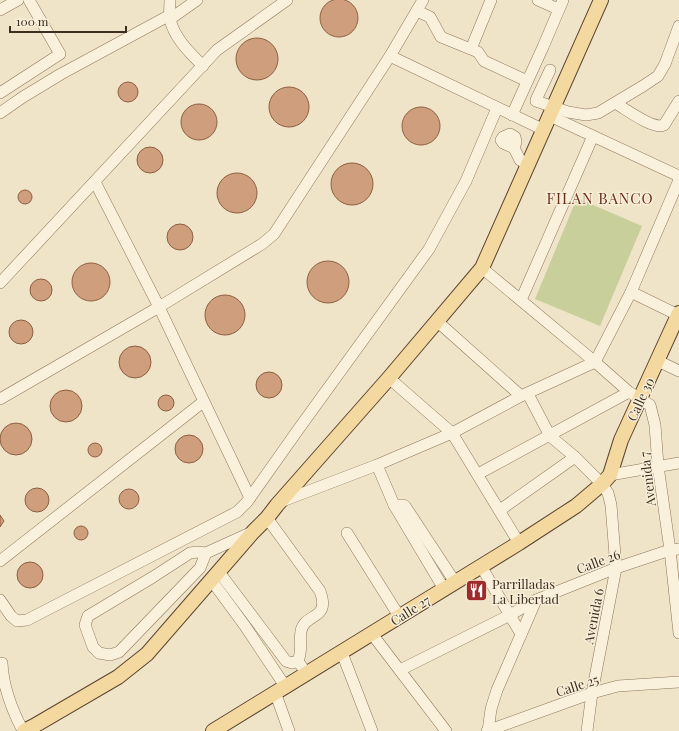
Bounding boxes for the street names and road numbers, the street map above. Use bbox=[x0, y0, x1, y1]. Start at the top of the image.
street label: Calle 30 bbox=[623, 374, 658, 424]
street label: Avenida 7 bbox=[635, 450, 659, 508]
street label: Calle 26 bbox=[574, 545, 623, 577]
street label: Avenida 6 bbox=[579, 586, 607, 646]
street label: Calle 27 bbox=[387, 591, 434, 629]
street label: Calle 25 bbox=[553, 670, 601, 700]

